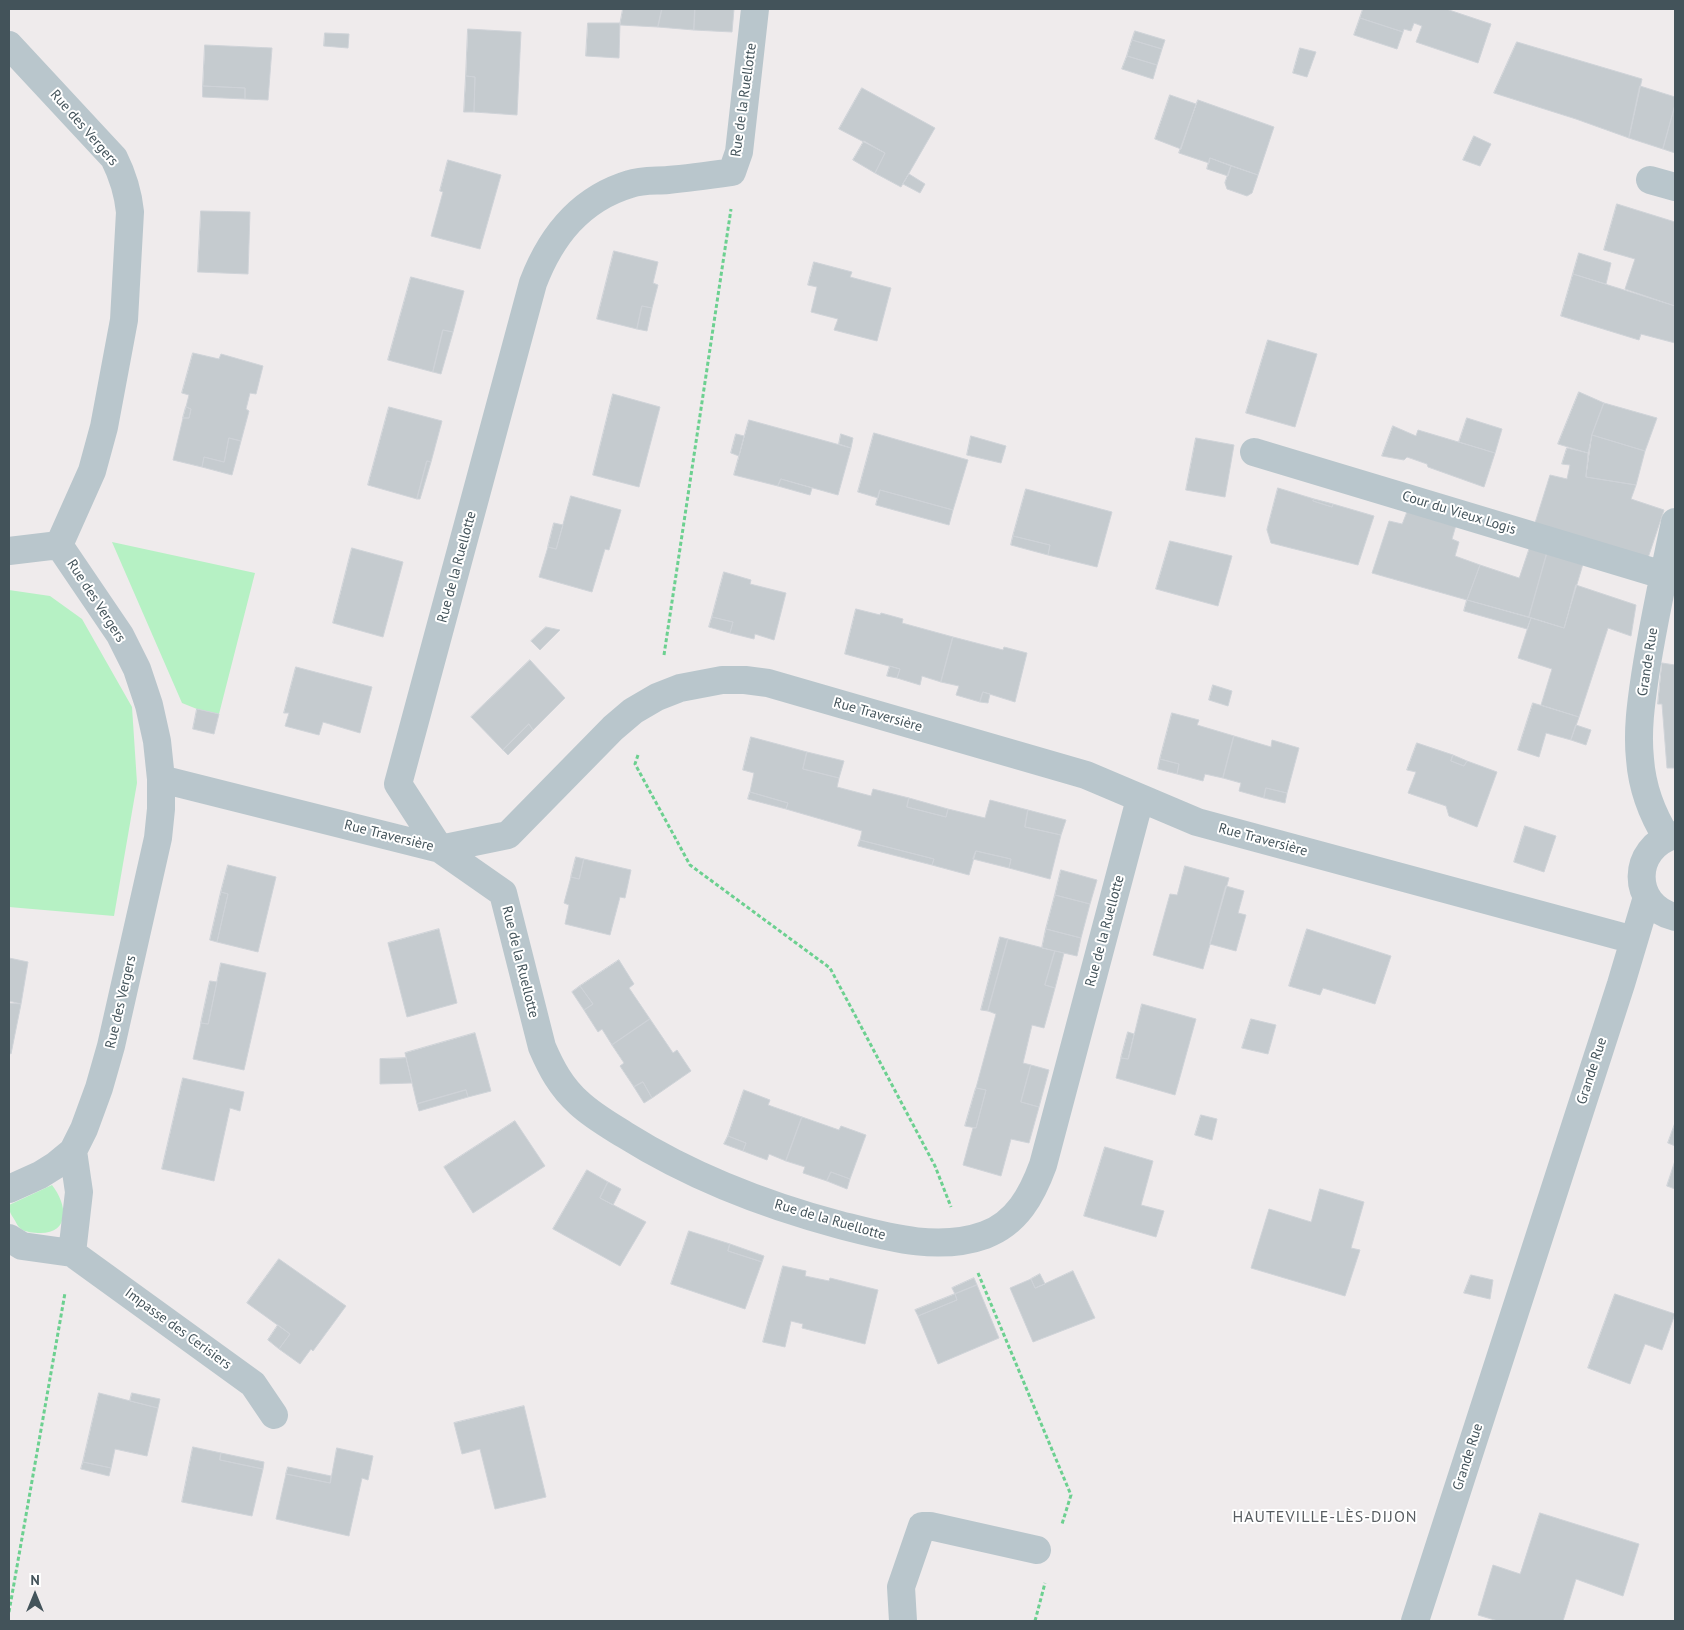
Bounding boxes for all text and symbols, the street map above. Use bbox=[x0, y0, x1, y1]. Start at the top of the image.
street label: Rue de la Ruellotte bbox=[728, 42, 760, 158]
street label: Rue des Vergers bbox=[46, 87, 122, 169]
street label: Cour du Vieux Logis bbox=[1400, 488, 1518, 538]
street label: Rue de la Ruellotte bbox=[434, 509, 480, 625]
street label: Rue des Vergers bbox=[63, 557, 129, 645]
street label: Grande Rue bbox=[1634, 627, 1662, 697]
street label: Rue Traversière bbox=[832, 694, 924, 736]
street label: Rue Traversière bbox=[342, 817, 436, 855]
street label: Rue Traversière bbox=[1217, 820, 1309, 860]
street label: Rue de la Ruellotte bbox=[1082, 873, 1128, 989]
street label: Rue de la Ruellotte bbox=[498, 904, 542, 1020]
street label: Rue des Vergers bbox=[102, 954, 140, 1050]
street label: Grande Rue bbox=[1573, 1036, 1611, 1106]
street label: Rue de la Ruellotte bbox=[773, 1196, 887, 1244]
street label: Impasse des Cerisiers bbox=[122, 1285, 234, 1373]
street label: Grande Rue bbox=[1449, 1422, 1487, 1492]
district label: HAUTEVILLE-LÈS-DIJON bbox=[1230, 1507, 1420, 1527]
north arrow bbox=[10, 1570, 60, 1620]
text: N bbox=[30, 1571, 40, 1589]

